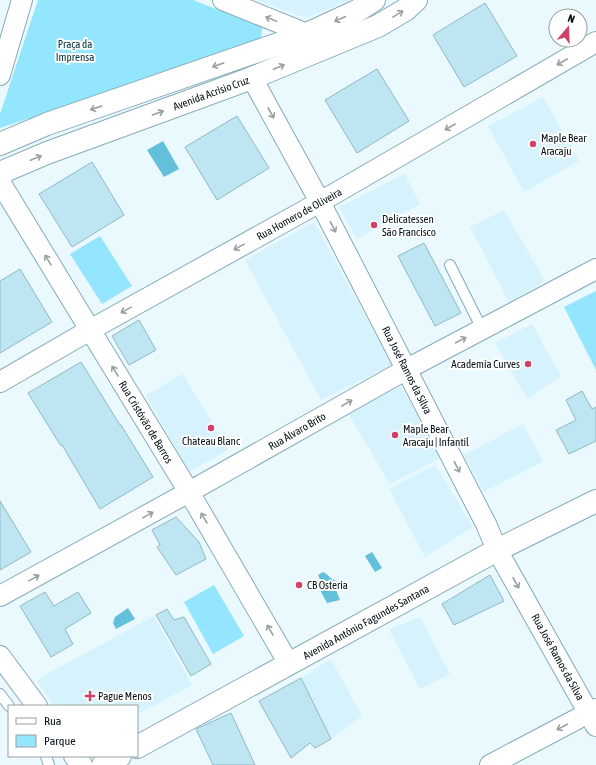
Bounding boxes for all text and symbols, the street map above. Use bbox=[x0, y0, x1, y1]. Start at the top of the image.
north arrow bbox=[548, 8, 588, 48]
one-way arrow bbox=[392, 10, 404, 18]
text: N bbox=[566, 12, 576, 25]
one-way arrow bbox=[266, 15, 278, 23]
one-way arrow bbox=[334, 16, 346, 23]
park label: Praça da Imprensa bbox=[56, 38, 94, 63]
one-way arrow bbox=[556, 58, 568, 66]
one-way arrow bbox=[213, 61, 225, 69]
one-way arrow bbox=[273, 63, 285, 70]
street label: Avenida Acrísio Cruz bbox=[171, 74, 251, 112]
one-way arrow bbox=[90, 104, 102, 112]
one-way arrow bbox=[268, 106, 275, 118]
one-way arrow bbox=[151, 108, 163, 116]
one-way arrow bbox=[444, 123, 456, 131]
place label: Maple Bear Aracaju bbox=[541, 132, 587, 157]
marker: Maple Bear Aracaju bbox=[528, 139, 538, 149]
one-way arrow bbox=[29, 154, 41, 161]
street label: Rua Homero de Oliveira bbox=[254, 186, 344, 242]
place label: Delicatessen São Francisco bbox=[382, 213, 436, 238]
marker: Delicatessen São Francisco bbox=[369, 220, 379, 230]
one-way arrow bbox=[330, 221, 337, 233]
one-way arrow bbox=[234, 243, 246, 251]
one-way arrow bbox=[43, 254, 51, 266]
one-way arrow bbox=[120, 307, 132, 314]
street label: Rua José Ramos da Silva bbox=[380, 324, 434, 416]
one-way arrow bbox=[454, 336, 466, 344]
place label: Academia Curves bbox=[451, 358, 520, 370]
marker: Academia Curves bbox=[523, 359, 533, 369]
one-way arrow bbox=[111, 366, 119, 377]
street label: Rua Cristóvão de Barros bbox=[117, 379, 175, 465]
one-way arrow bbox=[340, 398, 352, 406]
street label: Rua Álvaro Brito bbox=[266, 410, 328, 452]
marker: Chateau Blanc bbox=[206, 423, 216, 433]
place label: Maple Bear Aracaju | Infantil bbox=[403, 423, 469, 448]
marker: Maple Bear Aracaju | Infantil bbox=[390, 430, 400, 440]
place label: Chateau Blanc bbox=[182, 435, 241, 447]
one-way arrow bbox=[454, 461, 461, 473]
one-way arrow bbox=[142, 510, 154, 518]
one-way arrow bbox=[199, 512, 207, 524]
one-way arrow bbox=[28, 573, 40, 581]
one-way arrow bbox=[512, 576, 520, 588]
place label: CB Osteria bbox=[307, 579, 348, 591]
marker: CB Osteria bbox=[294, 580, 304, 590]
street label: Avenida Antônio Fagundes Santana bbox=[301, 582, 431, 662]
street label: Rua José Ramos da Silva bbox=[529, 612, 587, 702]
one-way arrow bbox=[265, 624, 273, 636]
place label: Pague Menos bbox=[98, 690, 152, 702]
marker: Pague Menos bbox=[85, 691, 95, 701]
legend bbox=[8, 705, 138, 757]
text: Rua bbox=[44, 714, 61, 728]
one-way arrow bbox=[556, 724, 568, 732]
text: Parque bbox=[44, 734, 76, 748]

